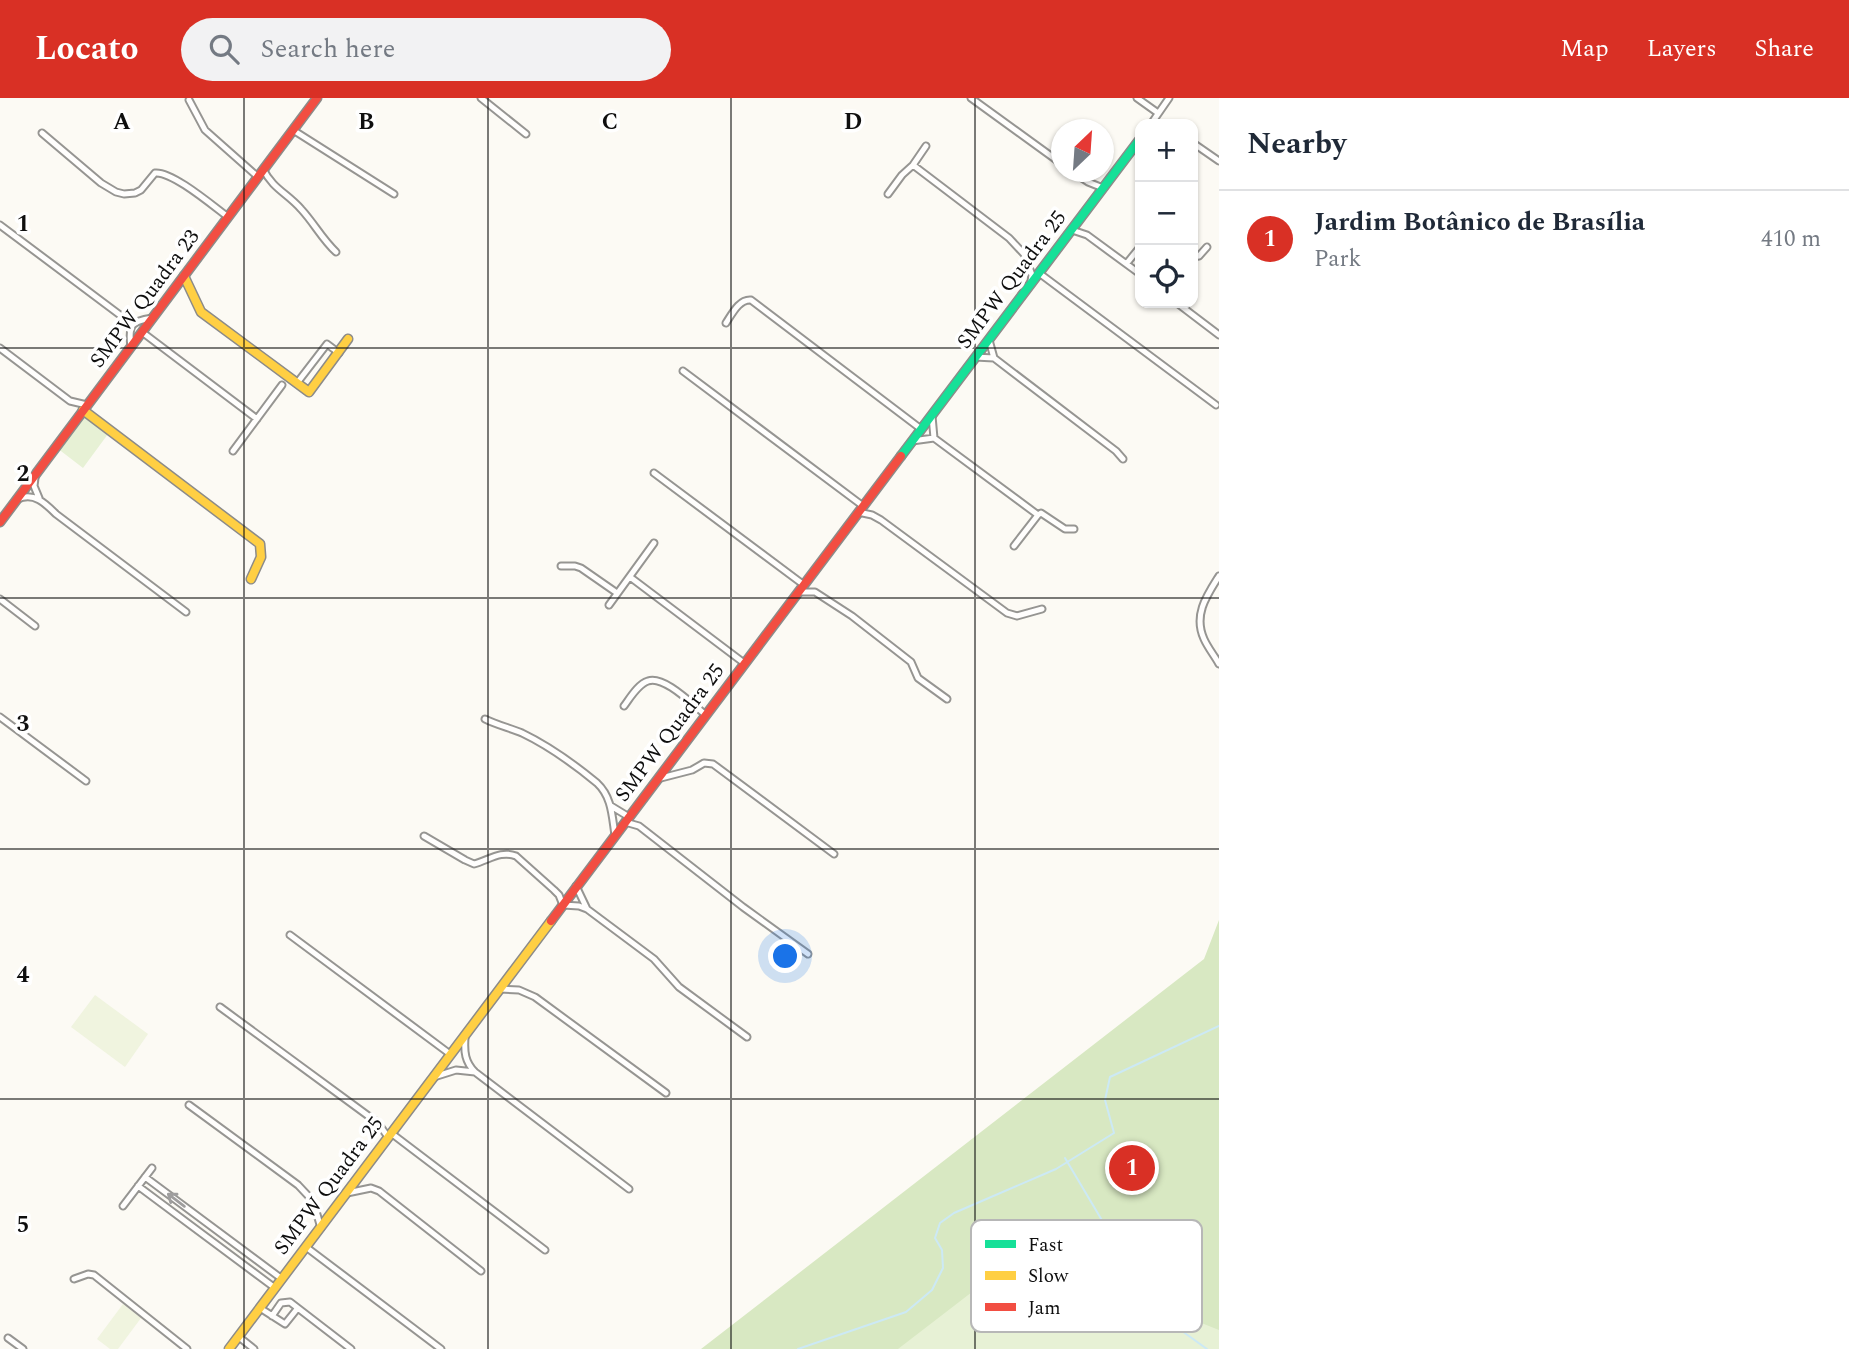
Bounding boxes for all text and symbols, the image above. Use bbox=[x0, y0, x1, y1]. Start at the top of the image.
search box bbox=[181, 18, 671, 81]
text: Locato bbox=[35, 24, 139, 74]
text: Search here bbox=[261, 29, 395, 69]
icon: search bbox=[205, 30, 243, 68]
text: Map bbox=[1560, 31, 1609, 67]
text: Layers bbox=[1647, 31, 1717, 67]
text: Share bbox=[1755, 31, 1814, 67]
text: A bbox=[113, 105, 131, 140]
text: B bbox=[358, 105, 374, 140]
text: C bbox=[602, 105, 618, 140]
text: D bbox=[844, 105, 862, 140]
north arrow bbox=[1051, 119, 1114, 182]
map controls bbox=[1135, 119, 1198, 308]
button: + bbox=[1135, 119, 1198, 182]
text: Nearby bbox=[1247, 121, 1346, 167]
button: − bbox=[1135, 182, 1198, 245]
text: Jardim Botânico de Brasília bbox=[1314, 202, 1645, 242]
street label: SMPW Quadra 25 bbox=[949, 204, 1075, 356]
text: 1 bbox=[17, 207, 29, 242]
text: 1 bbox=[1264, 222, 1276, 257]
text: 410 m bbox=[1761, 222, 1821, 257]
street label: SMPW Quadra 23 bbox=[82, 223, 208, 375]
text: Park bbox=[1314, 242, 1361, 277]
button: locate bbox=[1135, 245, 1198, 308]
text: 2 bbox=[17, 457, 30, 492]
street label: SMPW Quadra 25 bbox=[607, 657, 733, 809]
text: 3 bbox=[17, 707, 30, 742]
your location bbox=[768, 939, 802, 973]
text: 4 bbox=[17, 958, 30, 993]
street label: SMPW Quadra 25 bbox=[266, 1110, 392, 1262]
pin: 1 bbox=[1109, 1142, 1155, 1194]
one-way arrow bbox=[167, 1193, 186, 1207]
text: 5 bbox=[17, 1208, 29, 1243]
legend bbox=[971, 1220, 1202, 1332]
text: Fast bbox=[1028, 1231, 1064, 1260]
text: Slow bbox=[1028, 1262, 1069, 1291]
text: Jam bbox=[1028, 1294, 1060, 1323]

